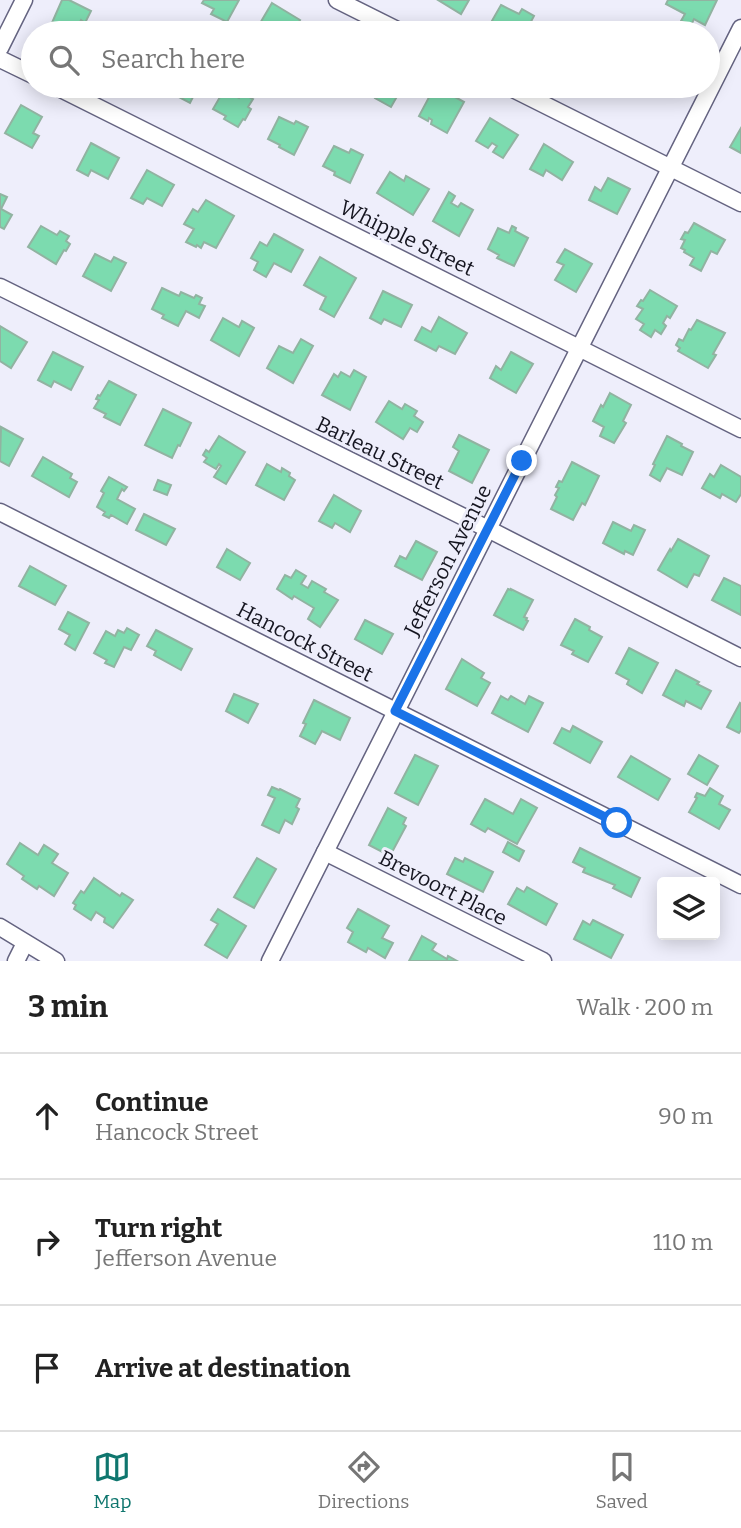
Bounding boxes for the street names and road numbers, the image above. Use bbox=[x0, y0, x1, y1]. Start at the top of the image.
street label: Whipple Street bbox=[335, 194, 479, 282]
street label: Barleau Street bbox=[312, 411, 449, 495]
street label: Jefferson Avenue bbox=[398, 480, 497, 641]
street label: Hancock Street bbox=[233, 597, 378, 688]
street label: Brevoort Place bbox=[375, 845, 511, 931]

